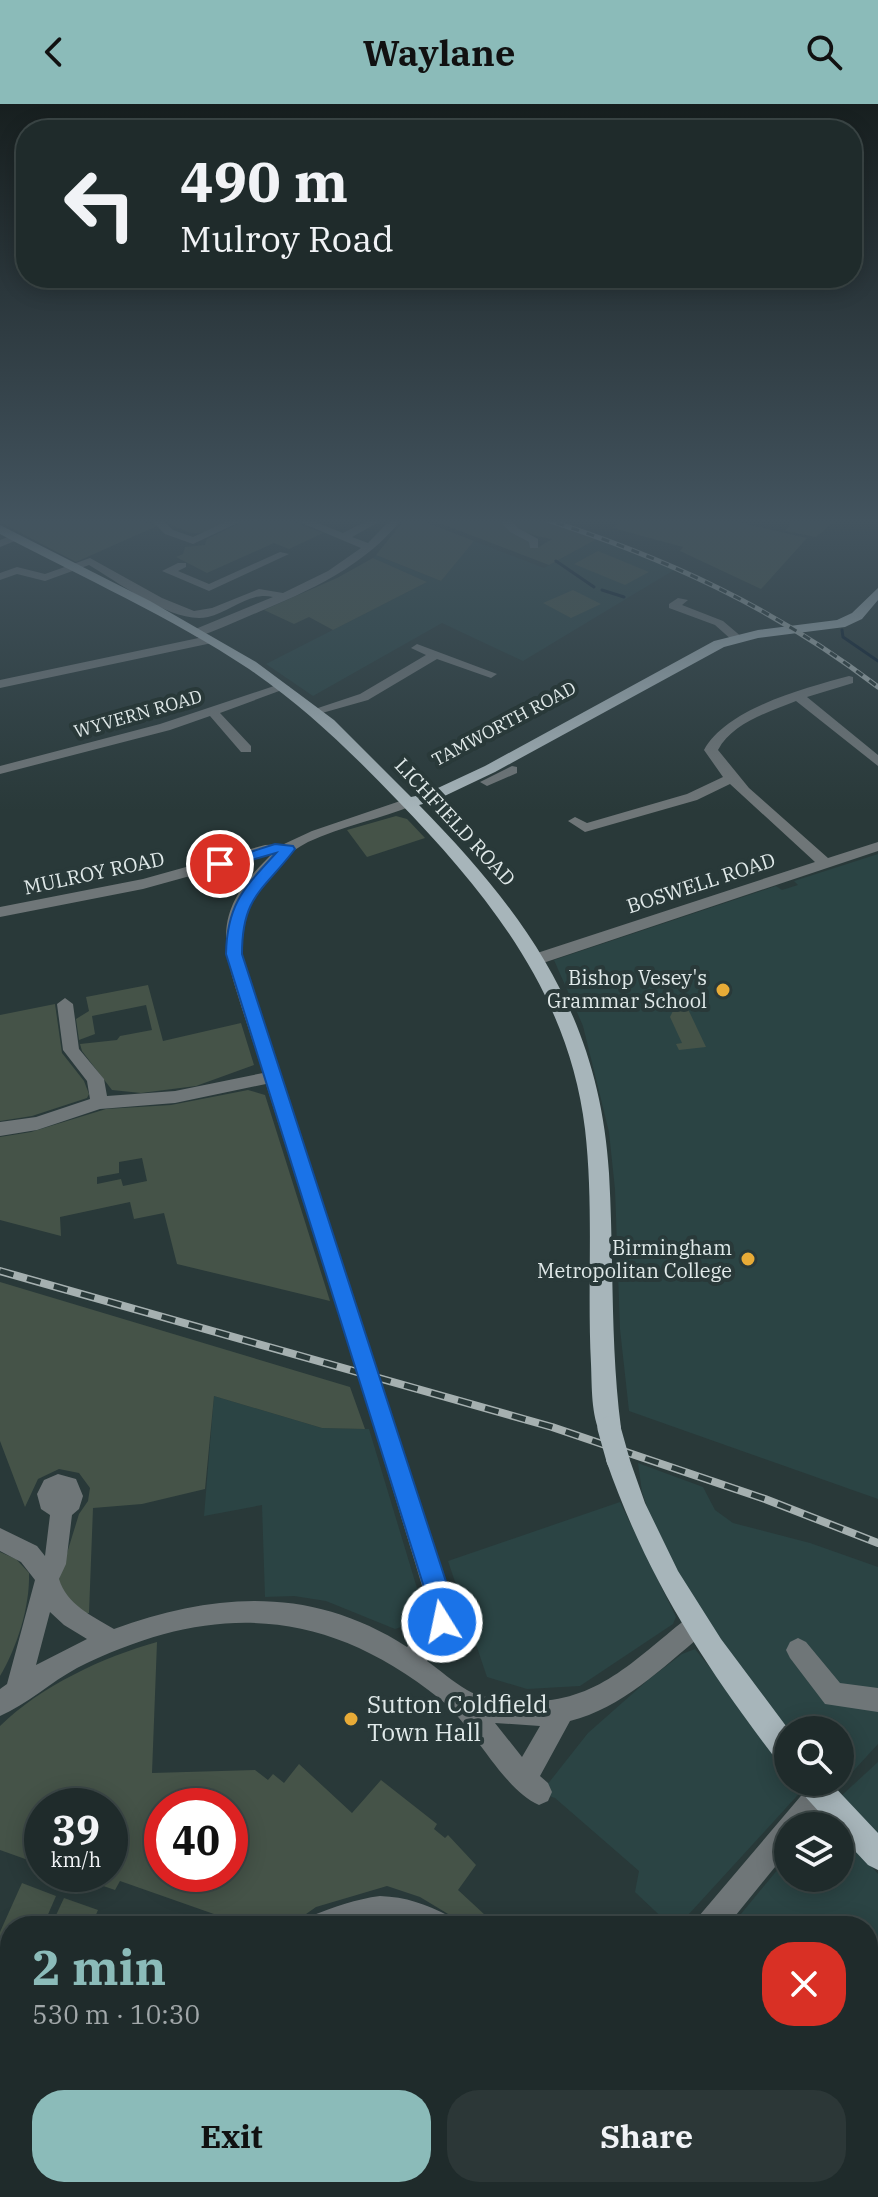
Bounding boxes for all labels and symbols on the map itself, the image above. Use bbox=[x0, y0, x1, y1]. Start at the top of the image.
street label: TAMWORTH ROAD bbox=[428, 676, 580, 771]
street label: WYVERN ROAD bbox=[71, 684, 205, 743]
street label: LICHFIELD ROAD bbox=[389, 752, 522, 891]
pin bbox=[186, 830, 254, 898]
street label: MULROY ROAD bbox=[21, 844, 167, 901]
street label: BOSWELL ROAD bbox=[623, 846, 779, 919]
place label: Bishop Vesey's Grammar School bbox=[547, 964, 707, 1014]
marker: Bishop Vesey's Grammar School bbox=[714, 981, 732, 999]
place label: Birmingham Metropolitan College bbox=[537, 1234, 732, 1284]
marker: Birmingham Metropolitan College bbox=[739, 1250, 757, 1268]
position arrow bbox=[400, 1580, 484, 1664]
place label: Sutton Coldfield Town Hall bbox=[367, 1688, 548, 1748]
marker: Sutton Coldfield Town Hall bbox=[342, 1710, 360, 1728]
speed limit sign: 40 bbox=[144, 1788, 248, 1892]

